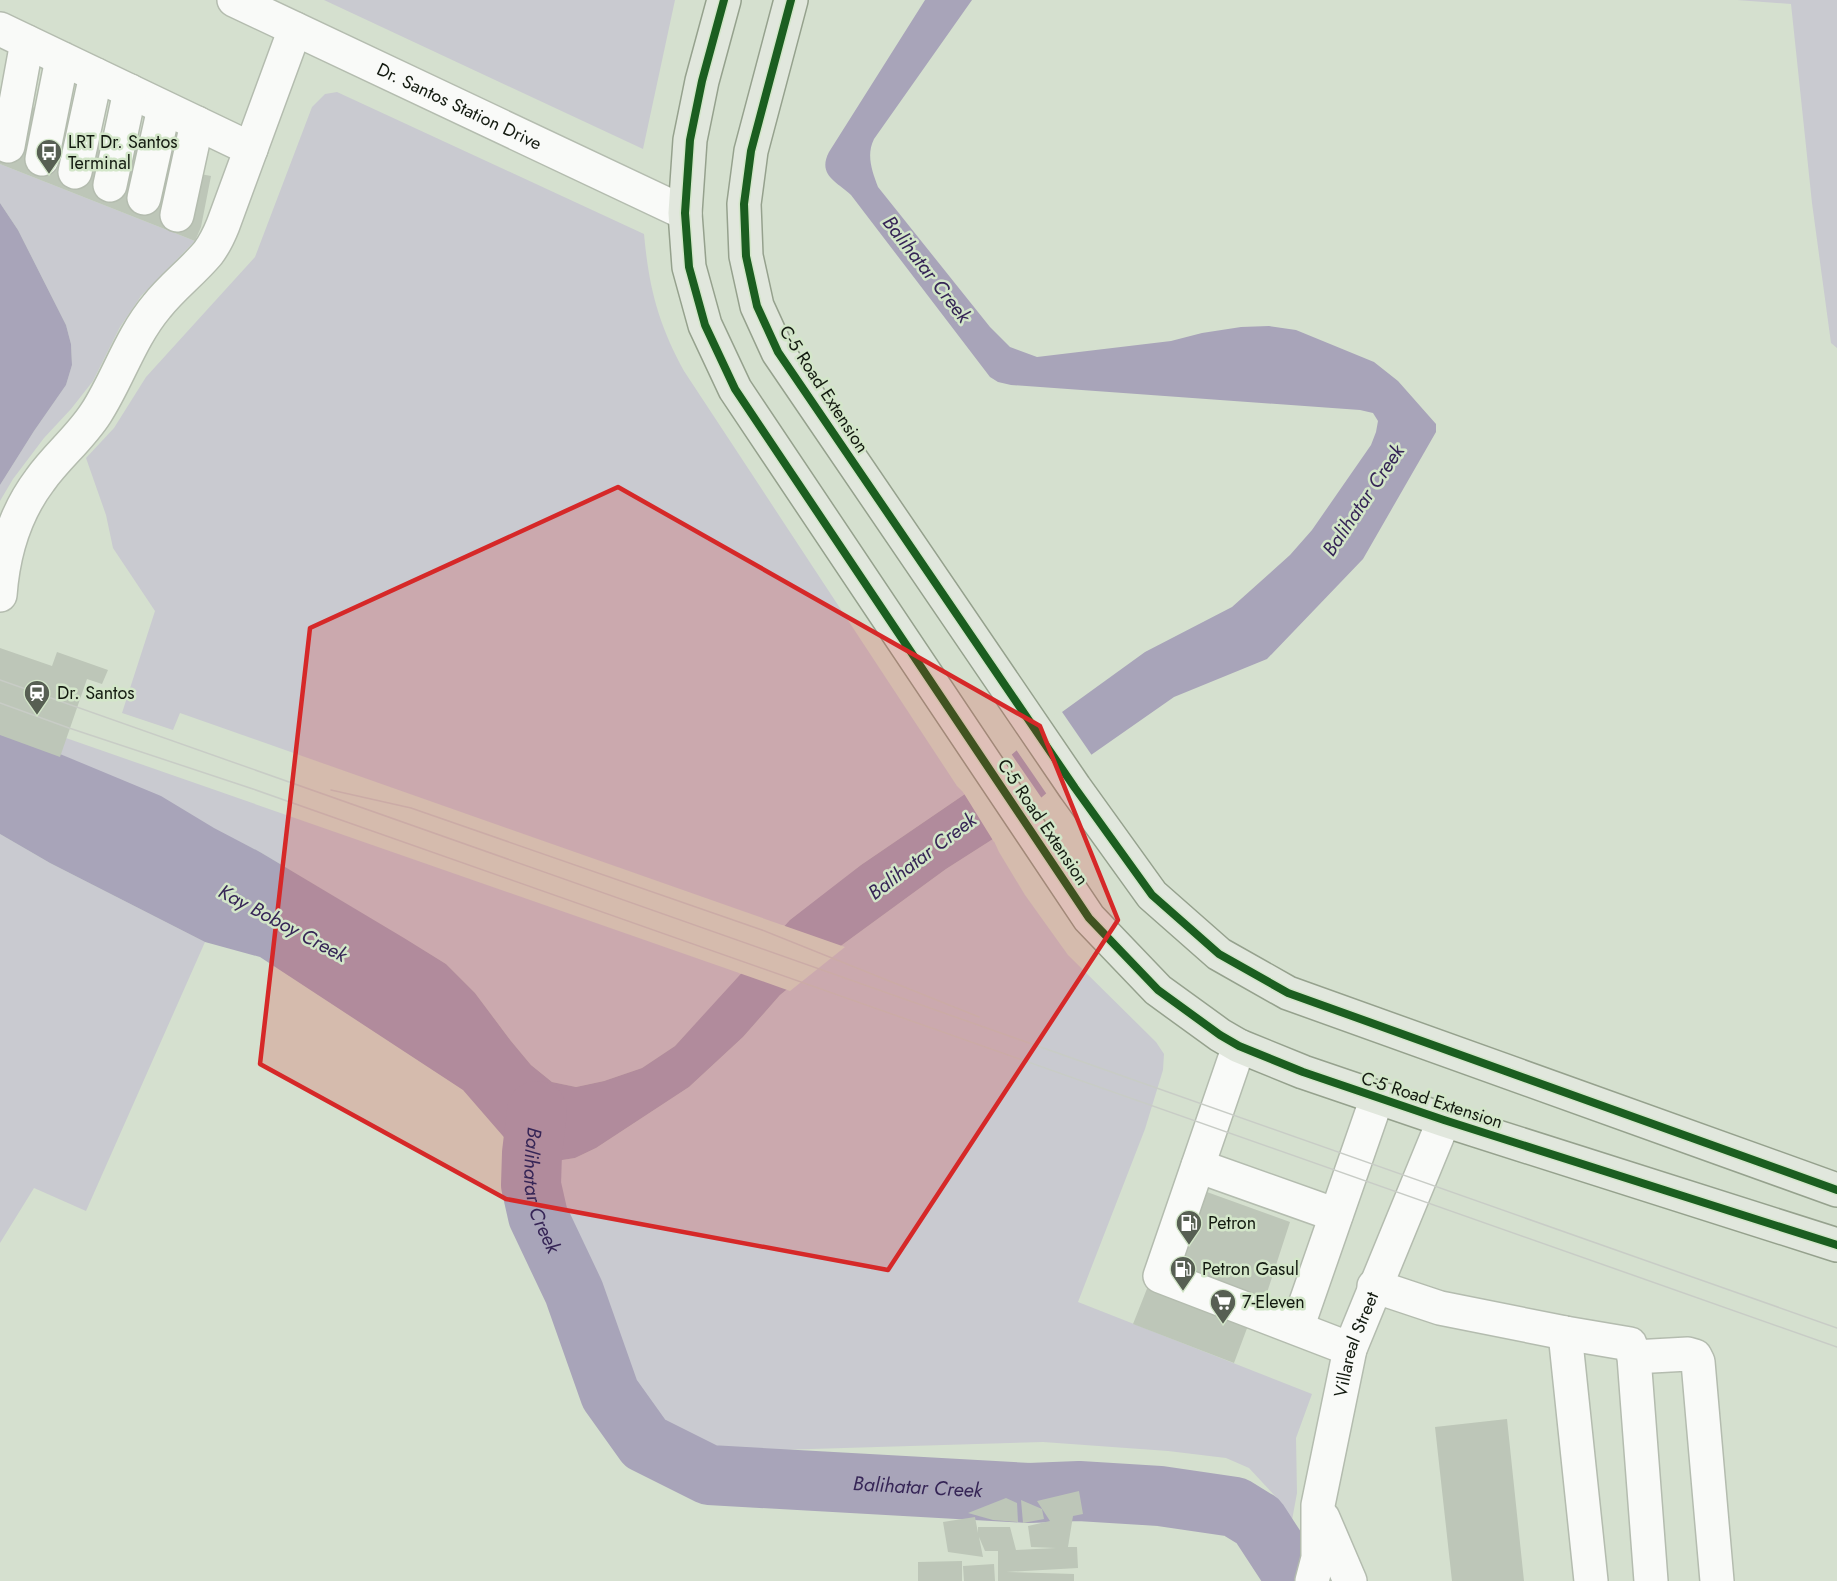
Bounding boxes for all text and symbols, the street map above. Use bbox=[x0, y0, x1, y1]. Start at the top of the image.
street label: Dr. Santos Station Drive bbox=[372, 56, 546, 156]
place label: LRT Dr. Santos Terminal bbox=[68, 129, 177, 176]
bus stop icon: LRT Dr. Santos Terminal bbox=[34, 137, 64, 175]
water label: Balihatar Creek bbox=[875, 209, 979, 330]
street label: C-5 Road Extension bbox=[773, 320, 875, 458]
water label: Balihatar Creek bbox=[1315, 437, 1412, 562]
station icon: Dr. Santos bbox=[22, 678, 52, 716]
place label: Dr. Santos bbox=[57, 680, 135, 706]
street label: C-5 Road Extension bbox=[991, 754, 1095, 890]
water label: Balihatar Creek bbox=[862, 805, 984, 907]
water label: Kay Boboy Creek bbox=[213, 877, 354, 970]
street label: C-5 Road Extension bbox=[1358, 1065, 1506, 1135]
water label: Balihatar Creek bbox=[516, 1125, 568, 1260]
fuel station icon: Petron bbox=[1174, 1208, 1204, 1246]
place label: Petron bbox=[1208, 1210, 1256, 1236]
fuel station icon: Petron Gasul bbox=[1168, 1254, 1198, 1292]
place label: Petron Gasul bbox=[1202, 1256, 1299, 1282]
supermarket icon: 7-Eleven bbox=[1208, 1287, 1238, 1325]
street label: Villareal Street bbox=[1327, 1287, 1385, 1400]
place label: 7-Eleven bbox=[1242, 1289, 1305, 1315]
water label: Balihatar Creek bbox=[852, 1469, 984, 1505]

